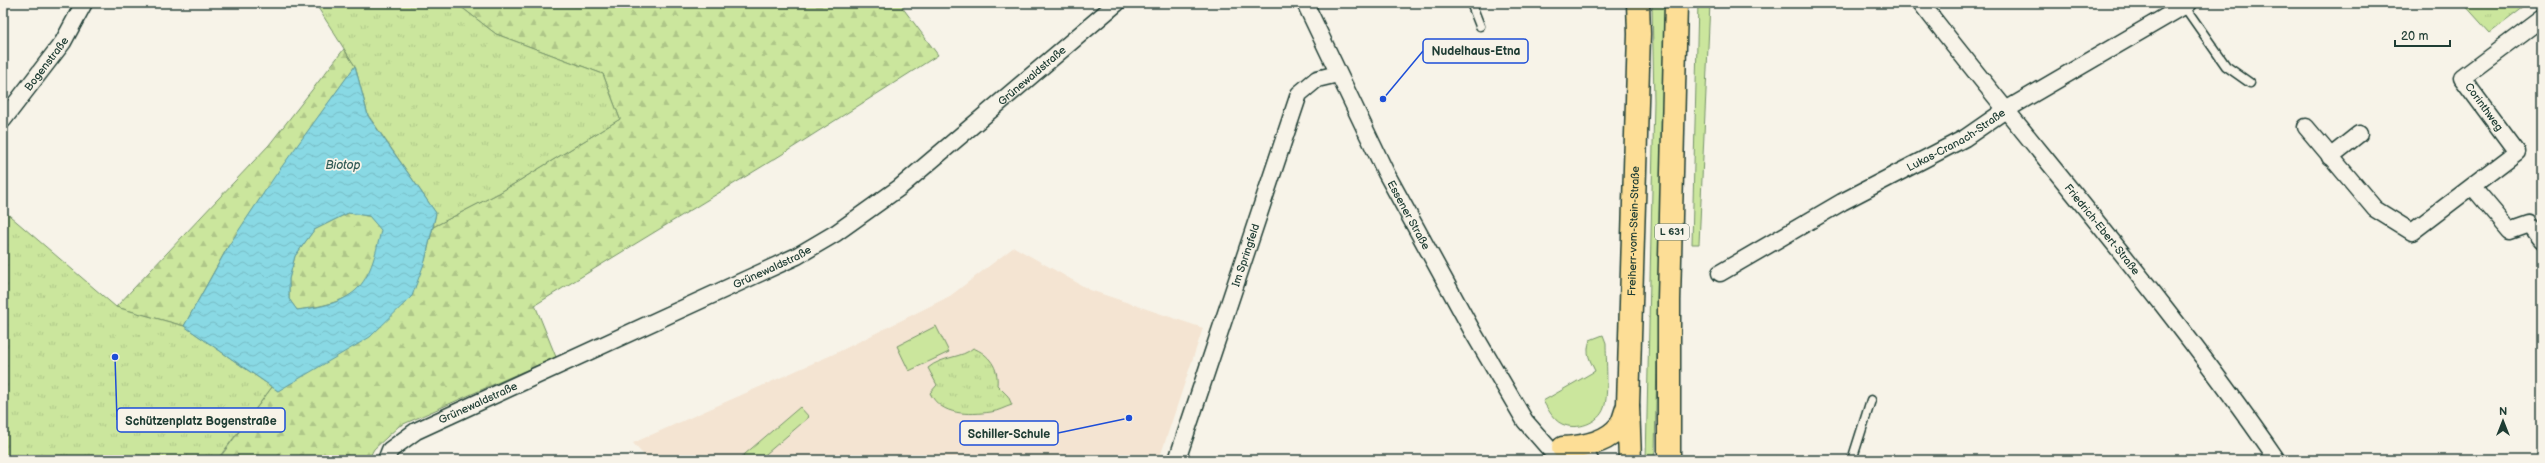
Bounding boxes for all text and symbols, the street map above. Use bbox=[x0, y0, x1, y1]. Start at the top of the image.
scale bar bbox=[2395, 22, 2450, 48]
text: 20 m bbox=[2401, 29, 2428, 44]
street label: Bogenstraße bbox=[21, 34, 71, 93]
callout: Nudelhaus-Etna bbox=[1423, 39, 1528, 63]
street label: Grünewaldstraße bbox=[995, 43, 1069, 108]
text: Nudelhaus-Etna bbox=[1431, 44, 1521, 59]
street label: Corinthweg bbox=[2462, 80, 2506, 134]
street label: Lukas-Cranach-Straße bbox=[1904, 105, 2008, 174]
water label: Biotop bbox=[325, 158, 361, 173]
street label: Freiherr-vom-Stein-Straße bbox=[1625, 165, 1642, 296]
street label: Essener Straße bbox=[1385, 178, 1433, 252]
street label: Friedrich-Ebert-Straße bbox=[2062, 181, 2143, 278]
street label: Im Springfeld bbox=[1229, 222, 1262, 288]
road number: L 631 bbox=[1655, 224, 1689, 240]
street label: Grünewaldstraße bbox=[731, 242, 814, 291]
street label: Grünewaldstraße bbox=[437, 379, 520, 426]
north arrow bbox=[2483, 401, 2523, 441]
text: N bbox=[2499, 405, 2507, 418]
callout: Schützenplatz Bogenstraße bbox=[117, 408, 285, 432]
text: Schützenplatz Bogenstraße bbox=[125, 414, 277, 429]
callout: Schiller-Schule bbox=[960, 421, 1058, 445]
text: Schiller-Schule bbox=[968, 427, 1050, 442]

